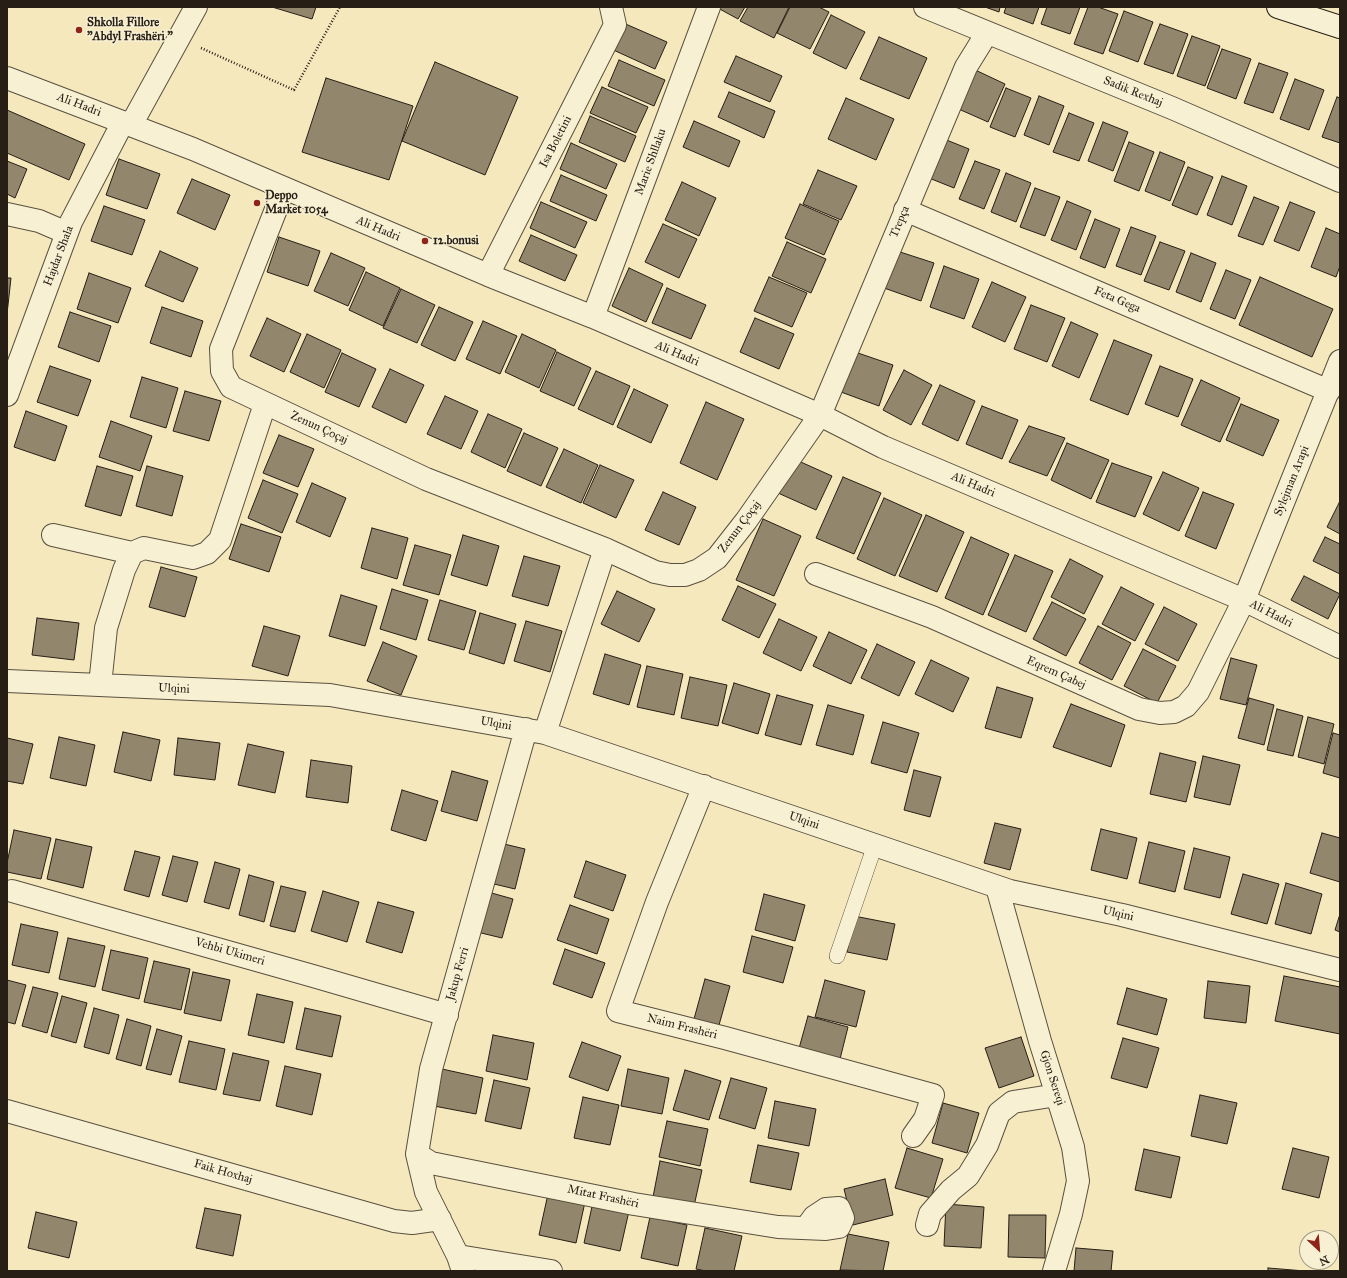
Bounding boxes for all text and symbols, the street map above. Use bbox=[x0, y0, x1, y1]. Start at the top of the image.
place label: Shkolla Fillore "Abdyl Frashëri " bbox=[87, 16, 173, 44]
marker: Shkolla Fillore "Abdyl Frashëri " bbox=[74, 25, 84, 35]
street label: Sadik Rexhaj bbox=[1101, 74, 1165, 110]
street label: Ali Hadri bbox=[55, 90, 103, 120]
street label: Isa Boletini bbox=[537, 114, 575, 170]
street label: Marie Shllaku bbox=[632, 127, 670, 197]
place label: Deppo Market 1054 bbox=[265, 189, 328, 217]
marker: Deppo Market 1054 bbox=[252, 198, 262, 208]
street label: Trepça bbox=[887, 204, 913, 240]
street label: Ali Hadri bbox=[354, 213, 402, 245]
street label: Hajdar Shala bbox=[41, 224, 77, 288]
place label: 12.bonusi bbox=[433, 234, 479, 248]
marker: 12.bonusi bbox=[420, 236, 430, 246]
street label: Feta Gega bbox=[1092, 284, 1142, 316]
street label: Ali Hadri bbox=[653, 338, 701, 370]
street label: Zenun Çoçaj bbox=[288, 408, 350, 448]
street label: Sylejman Arapi bbox=[1271, 444, 1313, 518]
street label: Ali Hadri bbox=[949, 469, 997, 501]
street label: Zenun Çoçaj bbox=[716, 498, 764, 556]
street label: Ali Hadri bbox=[1247, 597, 1295, 631]
street label: Eqrem Çabej bbox=[1024, 654, 1088, 692]
street label: Ulqini bbox=[158, 681, 190, 697]
street label: Ulqini bbox=[479, 714, 513, 734]
street label: Ulqini bbox=[787, 809, 821, 833]
street label: Ulqini bbox=[1101, 903, 1135, 925]
street label: Vehbi Ukimeri bbox=[193, 935, 267, 969]
street label: Jakup Ferri bbox=[443, 946, 473, 1002]
street label: Naim Frashëri bbox=[645, 1011, 719, 1043]
street label: Gjon Sereqi bbox=[1036, 1049, 1068, 1107]
street label: Faik Hoxhaj bbox=[192, 1157, 254, 1187]
street label: Mitat Frashëri bbox=[566, 1182, 640, 1212]
north arrow bbox=[1299, 1230, 1339, 1270]
text: N bbox=[1317, 1252, 1331, 1268]

